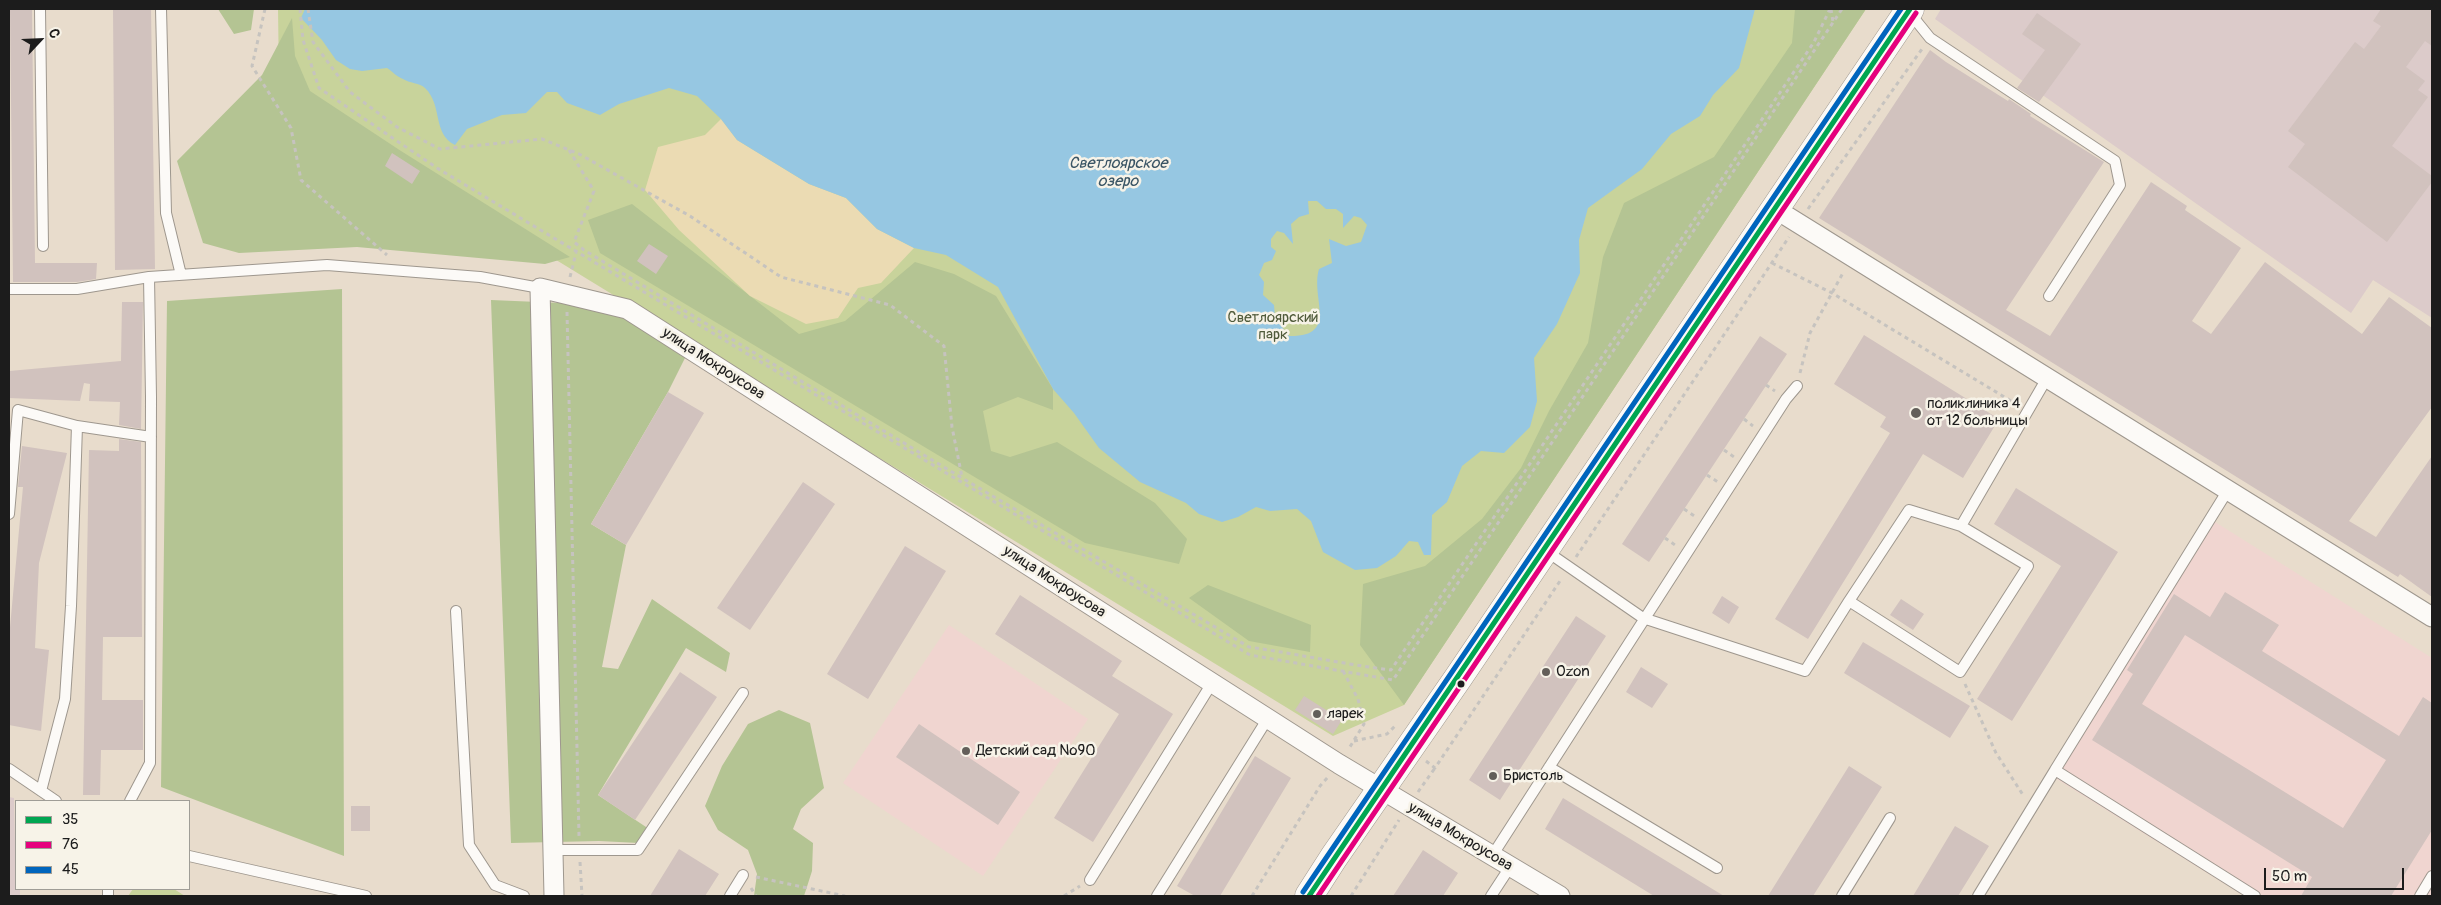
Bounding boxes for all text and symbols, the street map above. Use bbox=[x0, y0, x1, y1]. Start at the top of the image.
north arrow bbox=[15, 15, 65, 65]
text: С bbox=[45, 26, 64, 41]
water label: Светлоярское озеро bbox=[1069, 154, 1167, 192]
park label: Светлоярский парк bbox=[1228, 309, 1318, 344]
street label: улица Мокроусова bbox=[658, 324, 768, 404]
place label: поликлиника 4 от 12 больницы bbox=[1927, 395, 2028, 430]
marker: поликлиника 4 от 12 больницы bbox=[1909, 406, 1923, 420]
street label: улица Мокроусова bbox=[999, 542, 1109, 622]
place label: Ozon bbox=[1556, 663, 1590, 681]
marker: Ozon bbox=[1540, 666, 1552, 678]
unlabelled marker bbox=[1456, 679, 1466, 689]
place label: ларек bbox=[1327, 705, 1364, 723]
marker: ларек bbox=[1311, 708, 1323, 720]
place label: Детский сад №90 bbox=[976, 742, 1095, 760]
marker: Детский сад №90 bbox=[960, 745, 972, 757]
place label: Бристоль bbox=[1503, 767, 1563, 785]
marker: Бристоль bbox=[1487, 770, 1499, 782]
street label: улица Мокроусова bbox=[1404, 799, 1516, 875]
legend bbox=[15, 800, 190, 890]
text: 35 bbox=[62, 810, 79, 829]
text: 76 bbox=[62, 835, 79, 854]
scale bar bbox=[2266, 858, 2406, 890]
text: 45 bbox=[62, 860, 79, 879]
text: 50 m bbox=[2272, 867, 2307, 886]

